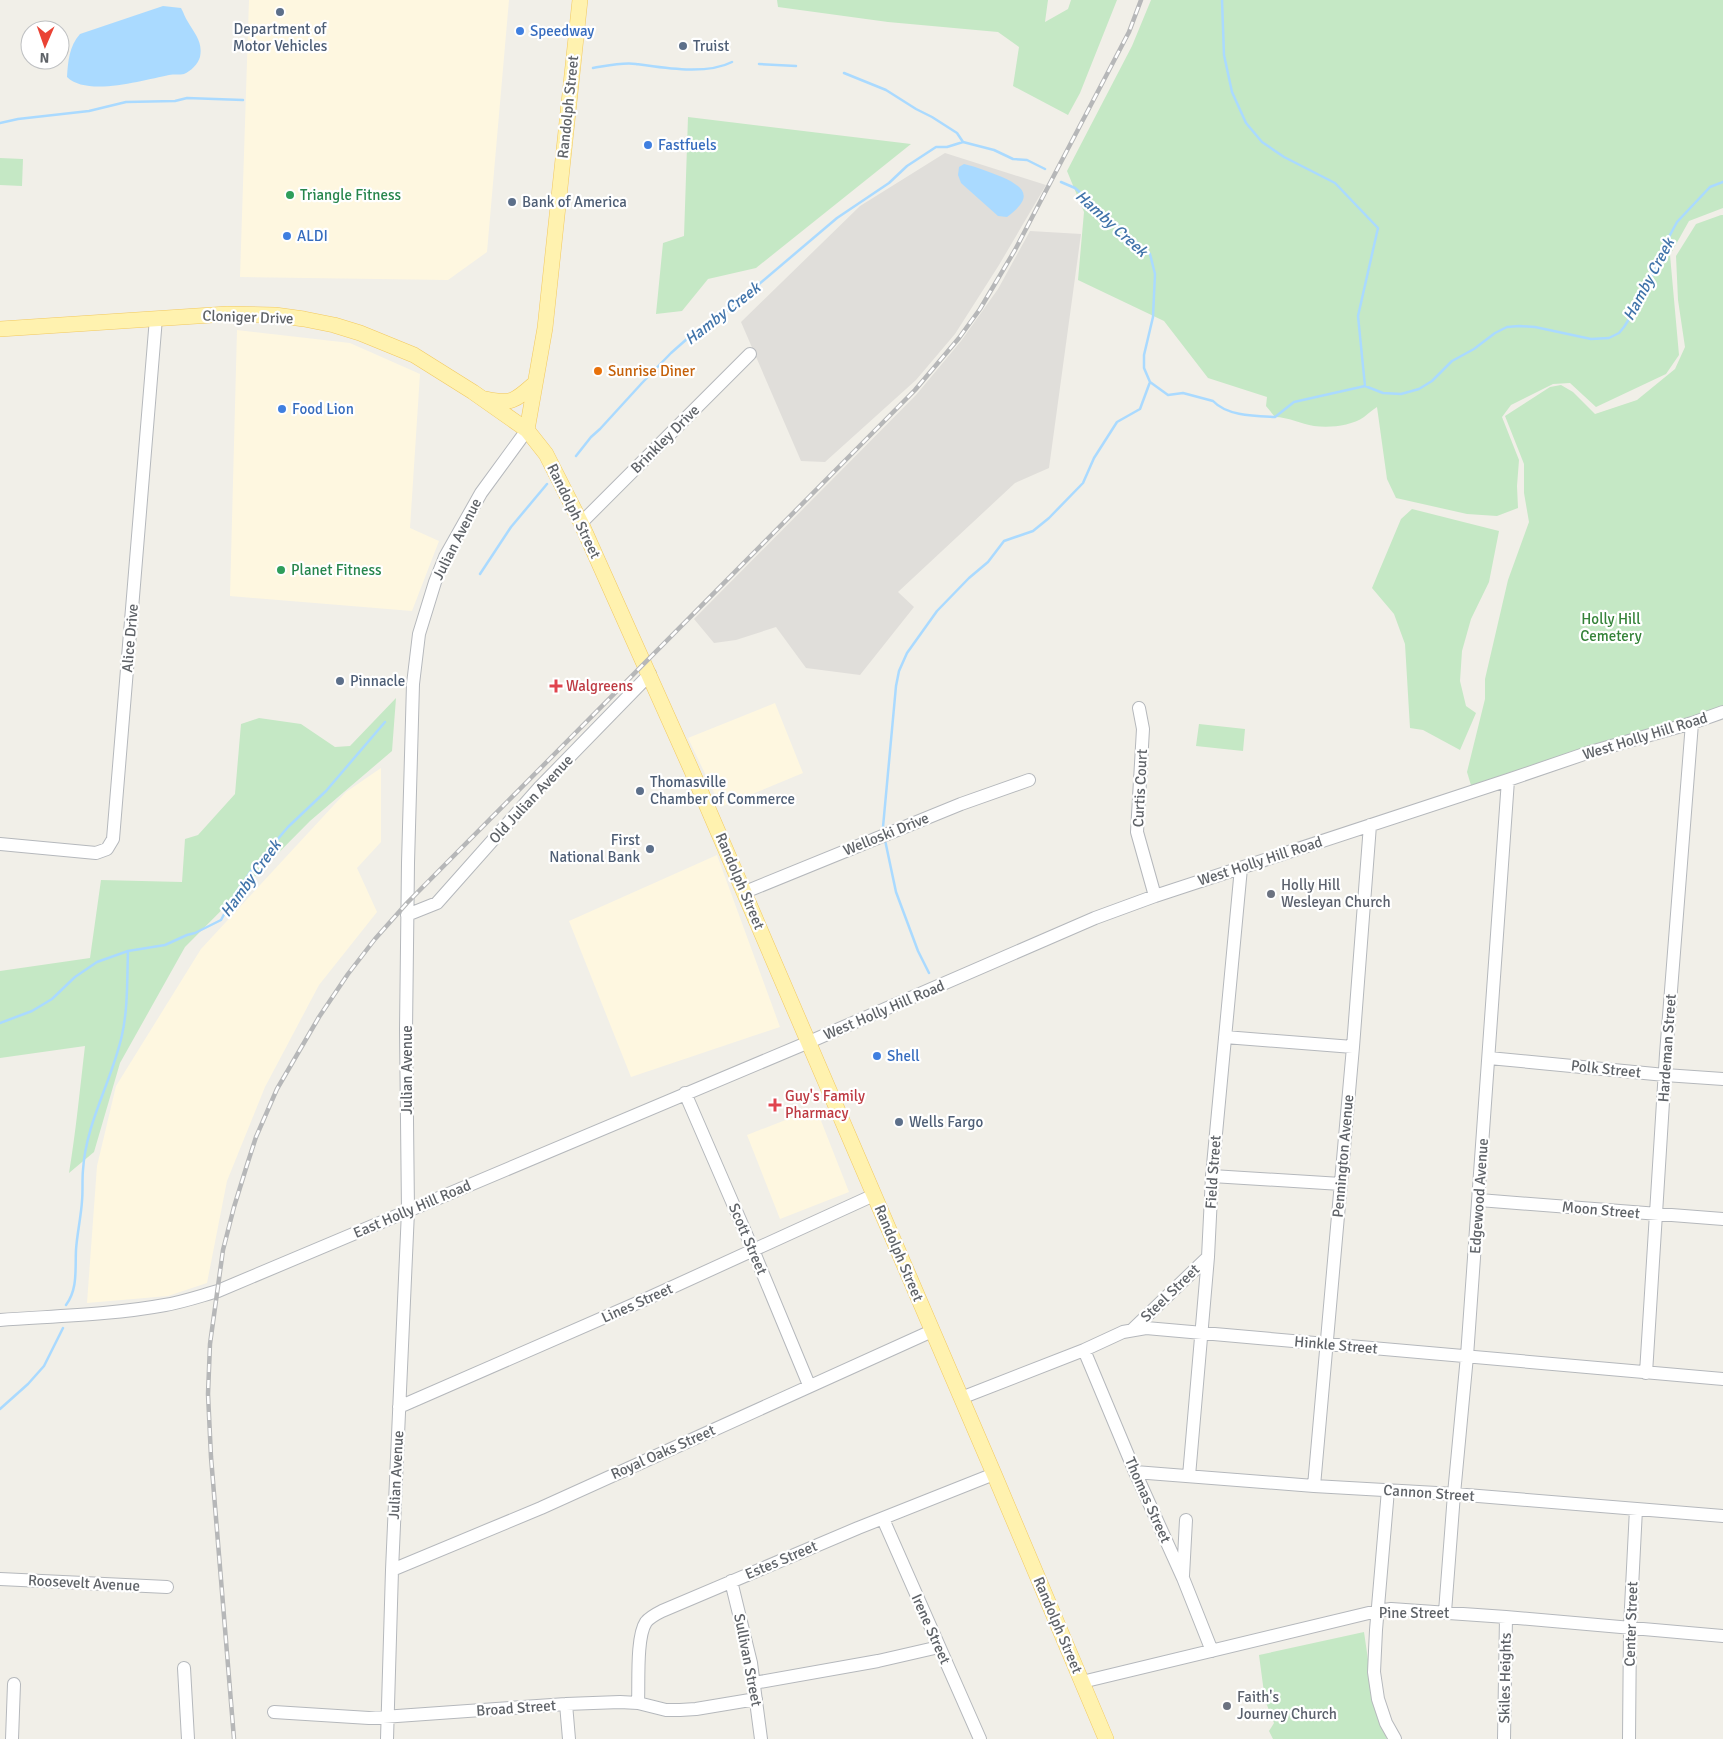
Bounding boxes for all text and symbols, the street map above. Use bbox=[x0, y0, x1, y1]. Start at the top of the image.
marker: Department of Motor Vehicles bbox=[274, 6, 286, 18]
north arrow bbox=[20, 20, 70, 70]
place label: Department of Motor Vehicles bbox=[233, 20, 328, 55]
place label: Speedway bbox=[530, 22, 594, 40]
marker: Speedway bbox=[514, 25, 526, 37]
place label: Truist bbox=[693, 37, 729, 55]
marker: Truist bbox=[677, 40, 689, 52]
text: N bbox=[39, 49, 50, 66]
street label: Randolph Street bbox=[554, 55, 582, 159]
place label: Fastfuels bbox=[658, 136, 717, 154]
marker: Fastfuels bbox=[642, 139, 654, 151]
place label: Triangle Fitness bbox=[300, 186, 402, 204]
water label: Hamby Creek bbox=[1071, 186, 1153, 263]
marker: Triangle Fitness bbox=[284, 189, 296, 201]
place label: Bank of America bbox=[522, 193, 627, 211]
marker: Bank of America bbox=[506, 196, 518, 208]
place label: ALDI bbox=[297, 227, 328, 245]
marker: ALDI bbox=[281, 230, 293, 242]
water label: Hamby Creek bbox=[1619, 233, 1680, 324]
water label: Hamby Creek bbox=[681, 277, 766, 349]
street label: Cloniger Drive bbox=[202, 306, 294, 328]
place label: Sunrise Diner bbox=[608, 362, 695, 380]
marker: Sunrise Diner bbox=[592, 365, 604, 377]
place label: Food Lion bbox=[292, 400, 354, 418]
street label: Brinkley Drive bbox=[627, 401, 703, 477]
marker: Food Lion bbox=[276, 403, 288, 415]
street label: Randolph Street bbox=[543, 461, 605, 561]
street label: Julian Avenue bbox=[429, 495, 485, 583]
place label: Planet Fitness bbox=[291, 561, 382, 579]
marker: Planet Fitness bbox=[275, 564, 287, 576]
street label: Alice Drive bbox=[118, 603, 142, 673]
park label: Holly Hill Cemetery bbox=[1580, 610, 1642, 645]
place label: Pinnacle bbox=[350, 672, 405, 690]
marker: Pinnacle bbox=[334, 675, 346, 687]
place label: Walgreens bbox=[566, 677, 633, 695]
marker: Walgreens bbox=[550, 680, 562, 692]
street label: West Holly Hill Road bbox=[1580, 708, 1710, 764]
street label: Curtis Court bbox=[1129, 748, 1151, 828]
street label: Old Julian Avenue bbox=[485, 751, 577, 847]
place label: Thomasville Chamber of Commerce bbox=[650, 773, 795, 808]
marker: Thomasville Chamber of Commerce bbox=[634, 785, 646, 797]
street label: Welloski Drive bbox=[840, 809, 932, 859]
street label: Randolph Street bbox=[712, 830, 768, 932]
place label: First National Bank bbox=[549, 831, 640, 866]
street label: West Holly Hill Road bbox=[1196, 832, 1325, 890]
water label: Hamby Creek bbox=[216, 835, 287, 921]
marker: First National Bank bbox=[644, 843, 656, 855]
place label: Holly Hill Wesleyan Church bbox=[1281, 876, 1391, 911]
marker: Holly Hill Wesleyan Church bbox=[1265, 888, 1277, 900]
street label: West Holly Hill Road bbox=[821, 976, 947, 1044]
street label: Hardeman Street bbox=[1654, 993, 1680, 1103]
street label: Julian Avenue bbox=[398, 1025, 416, 1115]
place label: Shell bbox=[887, 1047, 920, 1065]
marker: Shell bbox=[871, 1050, 883, 1062]
street label: Polk Street bbox=[1570, 1056, 1642, 1082]
place label: Guy's Family Pharmacy bbox=[785, 1087, 865, 1122]
street label: Pennington Avenue bbox=[1329, 1094, 1357, 1218]
marker: Guy's Family Pharmacy bbox=[769, 1099, 781, 1111]
place label: Wells Fargo bbox=[909, 1113, 983, 1131]
marker: Wells Fargo bbox=[893, 1116, 905, 1128]
street label: Field Street bbox=[1201, 1134, 1225, 1210]
street label: Edgewood Avenue bbox=[1466, 1138, 1492, 1254]
street label: East Holly Hill Road bbox=[350, 1176, 474, 1242]
street label: Moon Street bbox=[1561, 1198, 1641, 1222]
street label: Scott Street bbox=[725, 1201, 771, 1277]
street label: Randolph Street bbox=[871, 1202, 927, 1304]
street label: Steel Street bbox=[1137, 1260, 1203, 1326]
street label: Lines Street bbox=[599, 1279, 675, 1327]
street label: Hinkle Street bbox=[1293, 1332, 1379, 1358]
street label: Royal Oaks Street bbox=[608, 1421, 718, 1483]
street label: Julian Avenue bbox=[385, 1430, 407, 1520]
street label: Thomas Street bbox=[1121, 1454, 1175, 1546]
street label: Cannon Street bbox=[1383, 1481, 1475, 1505]
street label: Estes Street bbox=[742, 1537, 820, 1583]
street label: Roosevelt Avenue bbox=[28, 1571, 140, 1595]
street label: Randolph Street bbox=[1030, 1574, 1086, 1676]
street label: Center Street bbox=[1621, 1581, 1641, 1667]
street label: Irene Street bbox=[907, 1591, 955, 1667]
street label: Pine Street bbox=[1379, 1604, 1449, 1622]
street label: Sullivan Street bbox=[730, 1612, 766, 1708]
street label: Skiles Heights bbox=[1495, 1632, 1515, 1724]
place label: Faith's Journey Church bbox=[1237, 1688, 1337, 1723]
street label: Broad Street bbox=[476, 1696, 556, 1720]
marker: Faith's Journey Church bbox=[1221, 1700, 1233, 1712]

